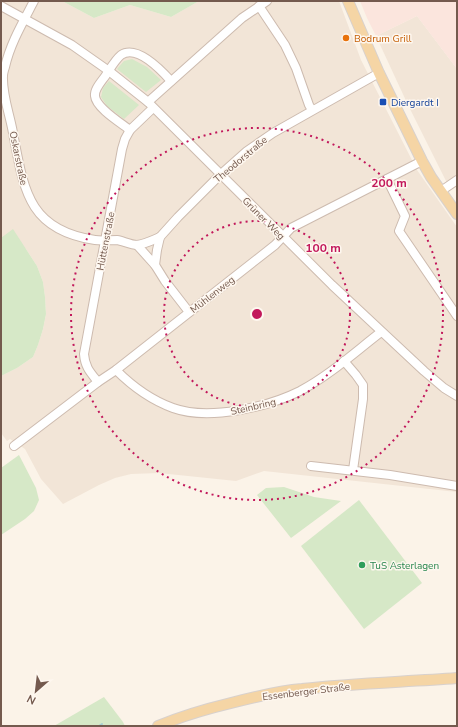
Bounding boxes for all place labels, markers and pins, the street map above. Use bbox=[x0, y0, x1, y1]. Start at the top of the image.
place label: Bodrum Grill bbox=[354, 32, 412, 46]
marker: Bodrum Grill bbox=[341, 33, 351, 43]
place label: Diergardt I bbox=[391, 96, 439, 110]
marker: Diergardt I bbox=[378, 97, 388, 107]
centre of rings bbox=[250, 307, 264, 321]
place label: TuS Asterlagen bbox=[370, 559, 439, 573]
marker: TuS Asterlagen bbox=[357, 560, 367, 570]

